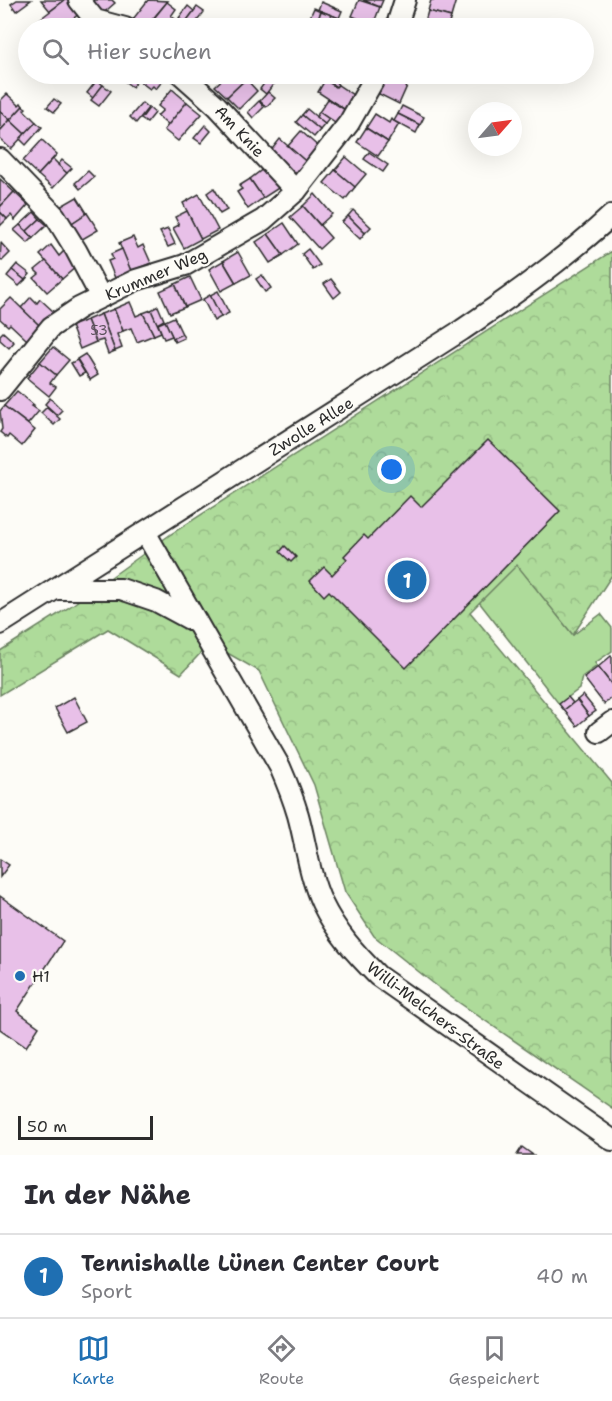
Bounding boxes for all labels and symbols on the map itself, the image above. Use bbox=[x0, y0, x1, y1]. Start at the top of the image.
street label: Am Knie bbox=[210, 101, 269, 162]
north arrow bbox=[468, 102, 522, 156]
street label: Krummer Weg bbox=[102, 244, 210, 305]
house number: 53 bbox=[90, 321, 108, 339]
street label: Zwolle Allee bbox=[265, 392, 357, 461]
your location bbox=[377, 455, 406, 484]
pin: 1 bbox=[388, 558, 426, 602]
street label: Willi-Melchers-Straße bbox=[363, 957, 509, 1074]
place label: H1 bbox=[32, 966, 50, 987]
marker: H1 bbox=[13, 969, 27, 983]
scale bar bbox=[18, 1113, 153, 1140]

